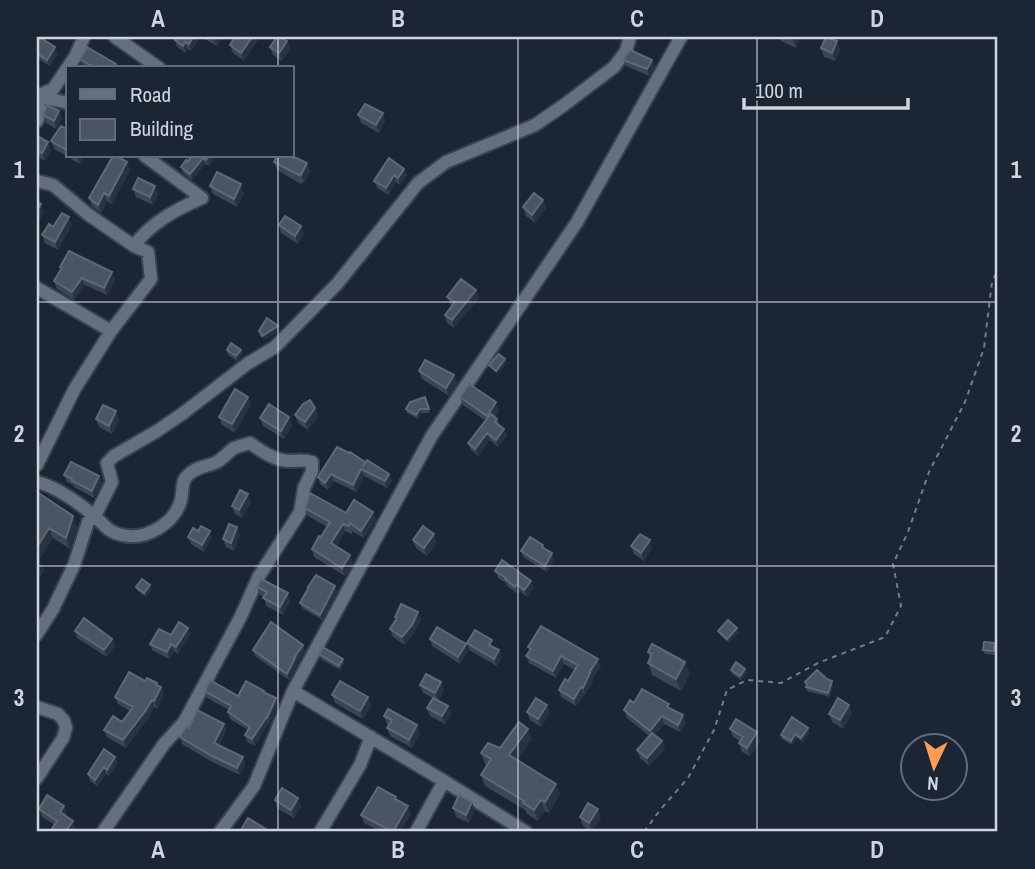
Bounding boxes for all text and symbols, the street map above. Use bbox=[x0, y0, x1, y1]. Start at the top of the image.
text: A bbox=[151, 3, 165, 34]
text: B bbox=[391, 3, 405, 34]
text: C bbox=[630, 3, 644, 34]
text: D bbox=[870, 3, 884, 34]
legend bbox=[66, 66, 294, 158]
scale bar bbox=[744, 66, 909, 110]
text: 100 m bbox=[755, 76, 803, 105]
text: Road bbox=[130, 80, 171, 109]
text: Building bbox=[130, 114, 194, 143]
text: 1 bbox=[14, 154, 25, 185]
text: 1 bbox=[1011, 154, 1022, 185]
text: 2 bbox=[14, 418, 24, 449]
text: 2 bbox=[1011, 418, 1021, 449]
text: 3 bbox=[14, 682, 24, 713]
text: 3 bbox=[1011, 682, 1021, 713]
north arrow bbox=[898, 732, 968, 802]
text: N bbox=[926, 771, 939, 797]
text: A bbox=[151, 834, 165, 865]
text: B bbox=[391, 834, 405, 865]
text: C bbox=[630, 834, 644, 865]
text: D bbox=[870, 834, 884, 865]

